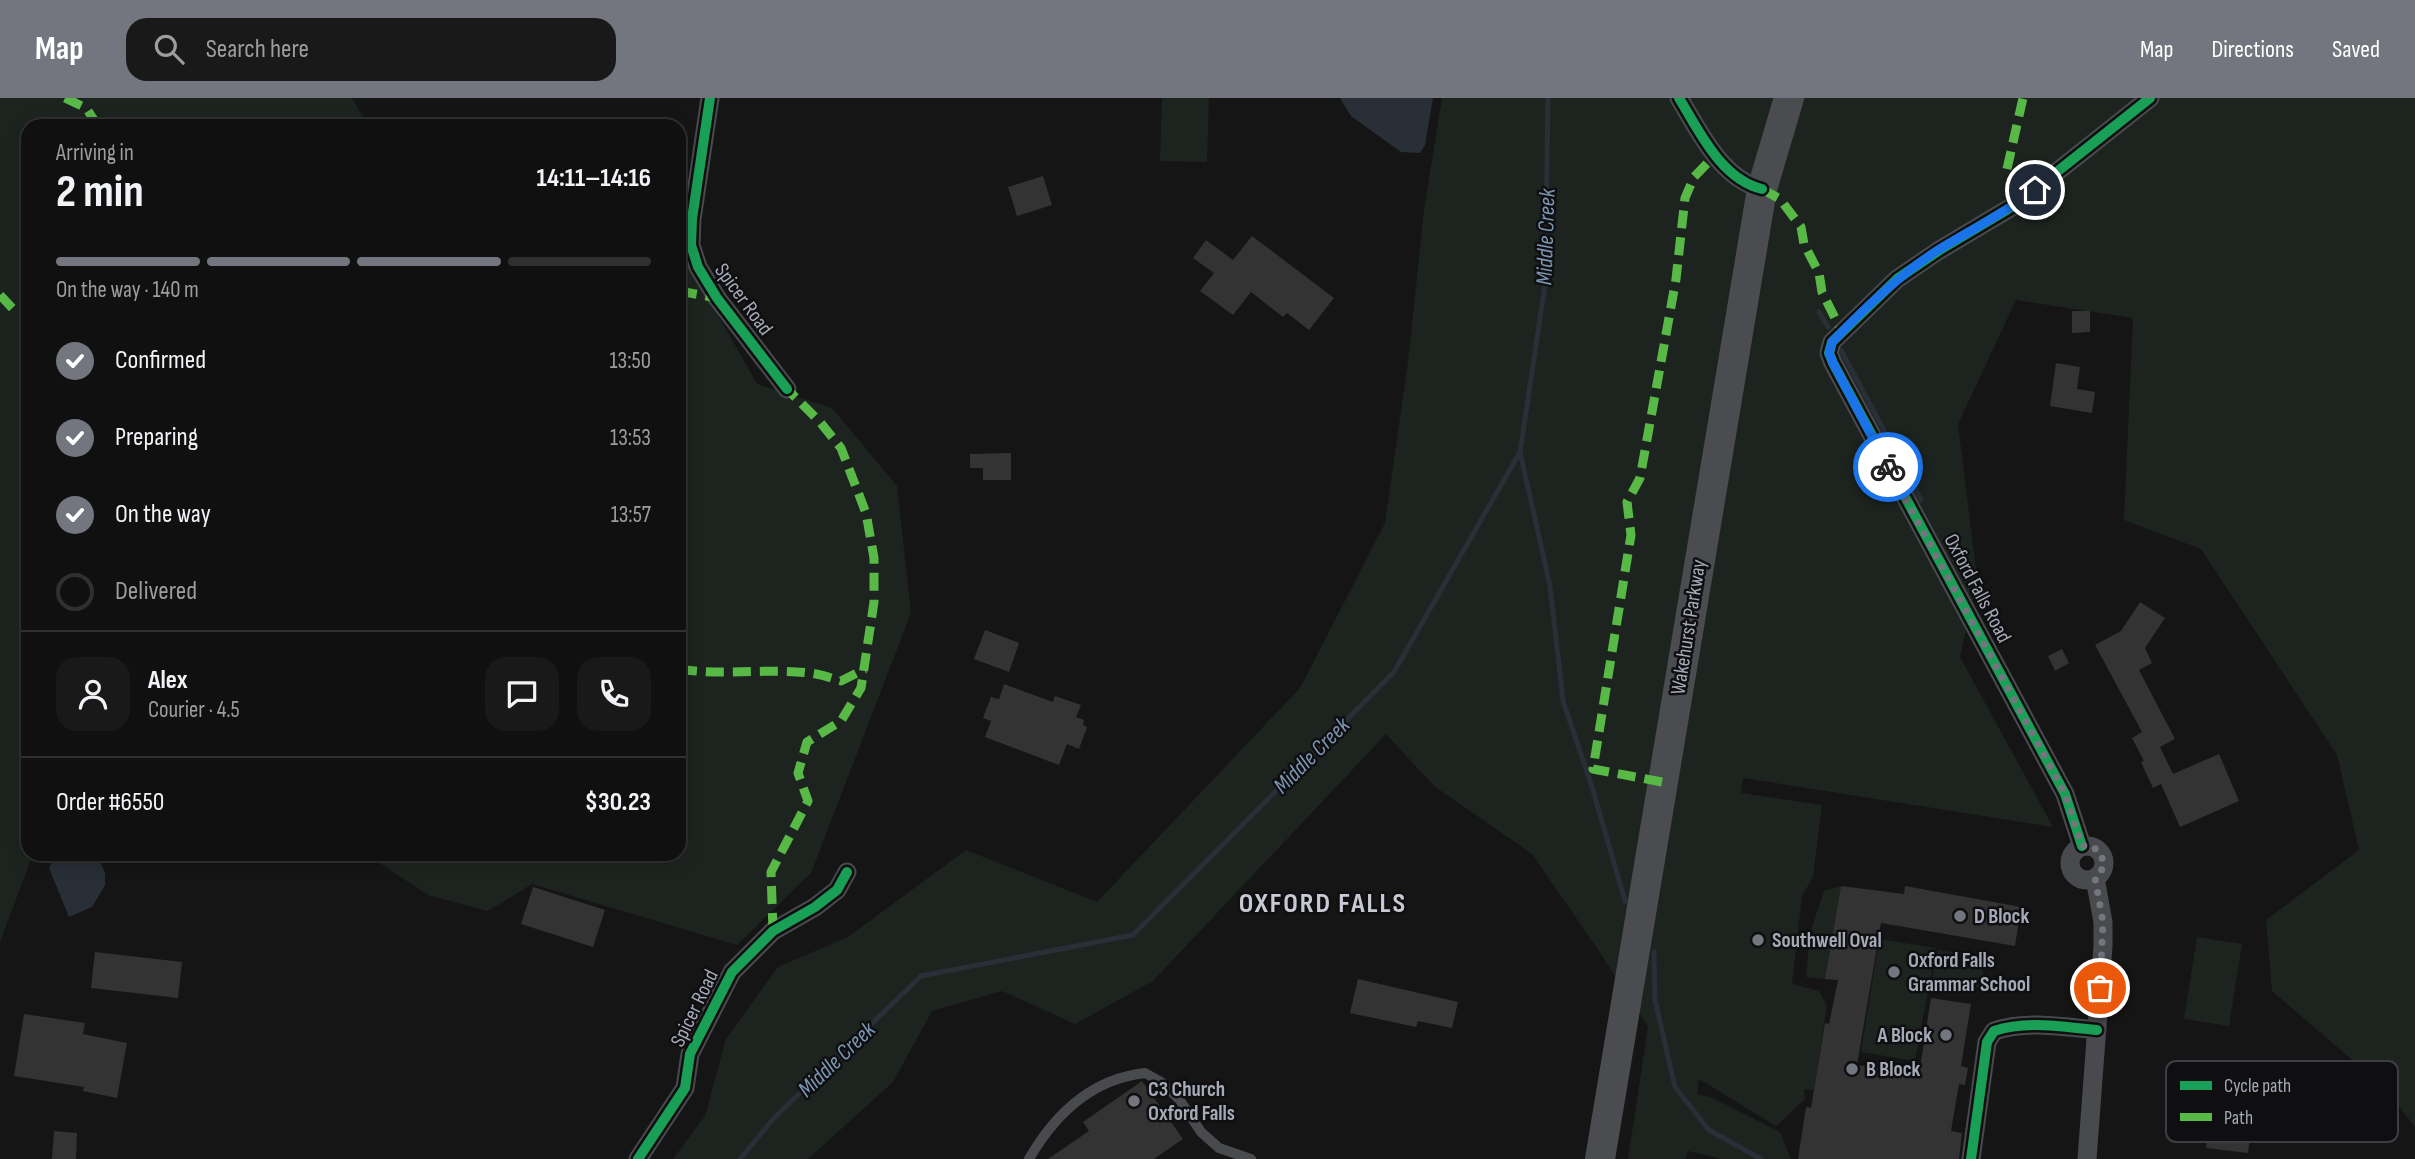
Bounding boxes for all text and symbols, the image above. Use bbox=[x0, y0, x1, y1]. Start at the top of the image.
search box bbox=[126, 18, 616, 81]
text: Map bbox=[35, 29, 84, 69]
icon: search bbox=[150, 30, 188, 68]
text: Search here bbox=[206, 34, 309, 65]
text: Map bbox=[2140, 35, 2173, 64]
text: Directions bbox=[2211, 35, 2294, 64]
text: Saved bbox=[2332, 35, 2380, 64]
text: Arriving in bbox=[56, 139, 134, 167]
pin bbox=[2005, 160, 2065, 220]
text: 14:11–14:16 bbox=[537, 163, 651, 194]
text: 2 min bbox=[56, 165, 144, 220]
icon: home bbox=[2016, 171, 2054, 209]
water label: Middle Creek bbox=[1530, 187, 1562, 286]
street label: Spicer Road bbox=[709, 258, 778, 340]
text: On the way · 140 m bbox=[56, 276, 199, 304]
icon: check bbox=[56, 342, 94, 380]
text: Confirmed bbox=[115, 345, 206, 376]
text: 13:50 bbox=[609, 347, 651, 375]
icon: check bbox=[56, 419, 94, 457]
text: Preparing bbox=[115, 422, 198, 453]
text: 13:53 bbox=[610, 424, 651, 452]
courier bbox=[1853, 432, 1923, 502]
icon: bike bbox=[1869, 448, 1907, 486]
icon: check bbox=[56, 496, 94, 534]
text: On the way bbox=[115, 499, 211, 530]
text: 13:57 bbox=[611, 501, 651, 529]
street label: Oxford Falls Road bbox=[1938, 530, 2017, 647]
street label: Wakehurst Parkway bbox=[1665, 558, 1712, 696]
text: Delivered bbox=[115, 576, 197, 607]
button: person bbox=[56, 657, 130, 731]
button: chat bbox=[485, 657, 559, 731]
button: phone bbox=[577, 657, 651, 731]
text: Alex bbox=[148, 665, 188, 696]
text: Courier · 4.5 bbox=[148, 696, 240, 724]
water label: Middle Creek bbox=[1268, 711, 1357, 800]
text: Order #6550 bbox=[56, 787, 164, 818]
text: $30.23 bbox=[585, 787, 651, 818]
district label: OXFORD FALLS bbox=[1239, 887, 1407, 920]
place label: D Block bbox=[1974, 904, 2029, 929]
marker: D Block bbox=[1952, 908, 1968, 924]
place label: Southwell Oval bbox=[1772, 928, 1882, 953]
marker: Southwell Oval bbox=[1750, 932, 1766, 948]
place label: Oxford Falls Grammar School bbox=[1908, 948, 2030, 997]
pin bbox=[2070, 958, 2130, 1018]
marker: Oxford Falls Grammar School bbox=[1886, 964, 1902, 980]
street label: Spicer Road bbox=[665, 966, 724, 1051]
icon: bag bbox=[2081, 969, 2119, 1007]
water label: Middle Creek bbox=[792, 1015, 882, 1103]
place label: A Block bbox=[1877, 1023, 1932, 1048]
marker: A Block bbox=[1938, 1027, 1954, 1043]
place label: B Block bbox=[1866, 1057, 1921, 1082]
marker: B Block bbox=[1844, 1061, 1860, 1077]
legend bbox=[2166, 1061, 2398, 1142]
text: Cycle path bbox=[2224, 1075, 2291, 1098]
place label: C3 Church Oxford Falls bbox=[1148, 1077, 1235, 1126]
marker: C3 Church Oxford Falls bbox=[1126, 1093, 1142, 1109]
text: Path bbox=[2224, 1107, 2253, 1130]

